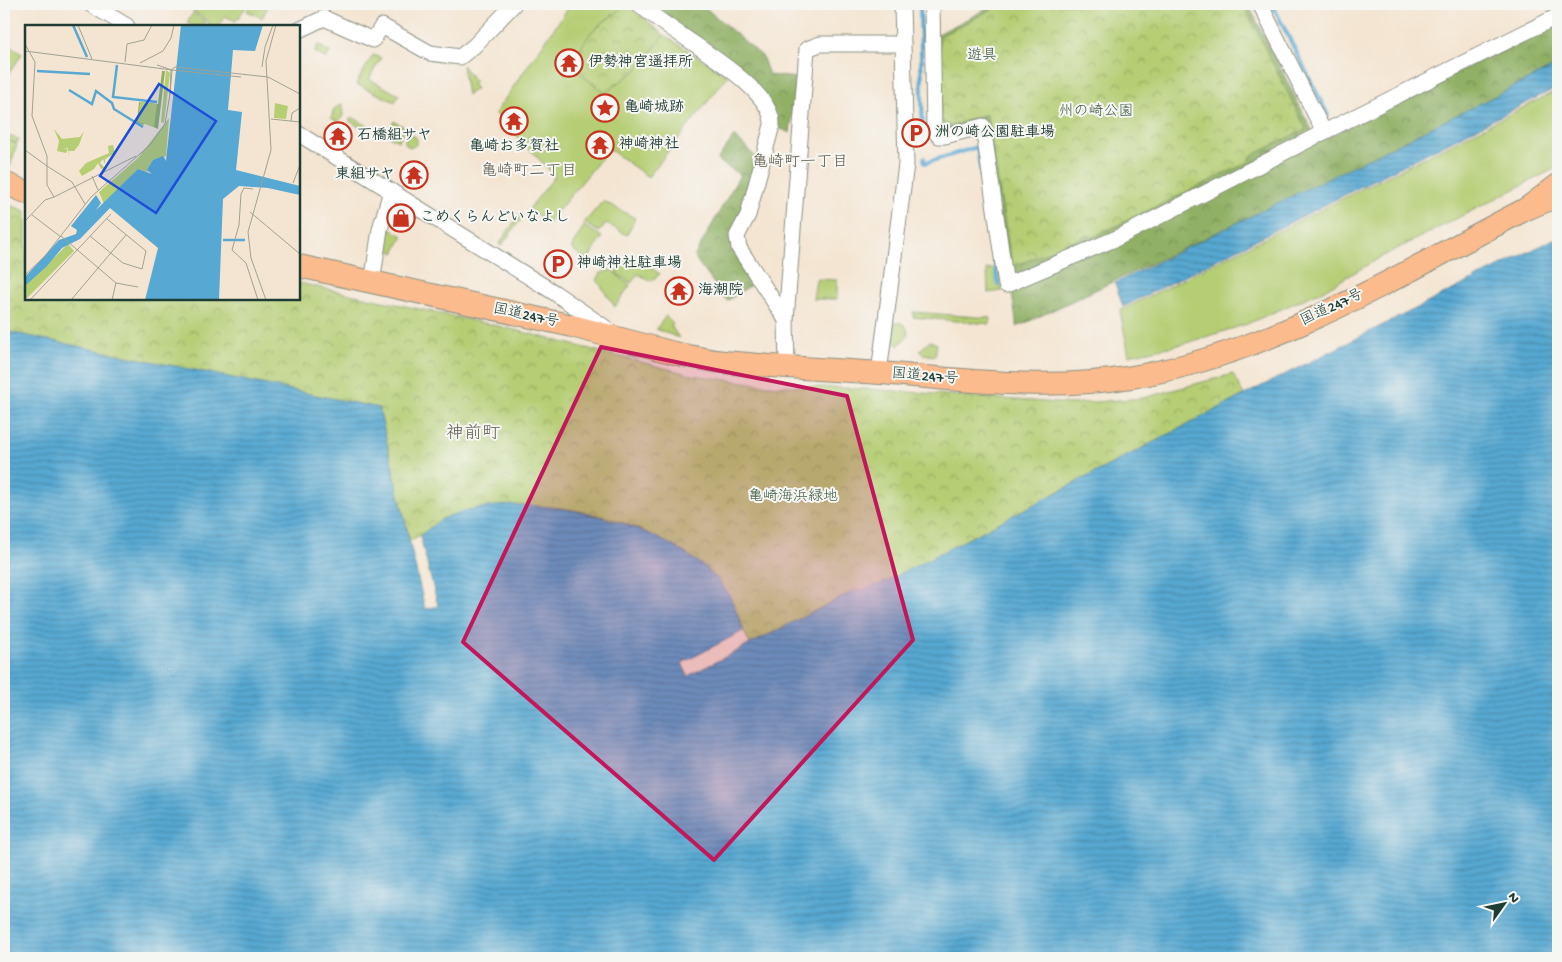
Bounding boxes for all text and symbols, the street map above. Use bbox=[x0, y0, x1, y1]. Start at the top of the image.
inset map bbox=[25, 25, 300, 300]
park label: 遊具 bbox=[967, 47, 997, 65]
temple icon: 伊勢神宮遥拝所 bbox=[554, 48, 584, 78]
place label: 伊勢神宮遥拝所 bbox=[588, 53, 693, 72]
place icon: 亀崎城跡 bbox=[590, 93, 620, 123]
place label: 亀崎城跡 bbox=[624, 98, 684, 117]
park label: 州の崎公園 bbox=[1058, 102, 1134, 121]
temple icon: 亀崎お多賀社 bbox=[499, 106, 529, 136]
parking icon: 洲の崎公園駐車場 bbox=[901, 118, 931, 148]
temple icon: 石橋組サヤ bbox=[323, 121, 353, 151]
place label: 洲の崎公園駐車場 bbox=[935, 123, 1055, 142]
place label: 石橋組サヤ bbox=[357, 126, 432, 145]
temple icon: 神崎神社 bbox=[585, 130, 615, 160]
place label: 神崎神社 bbox=[619, 135, 679, 154]
place label: 亀崎お多賀社 bbox=[469, 137, 559, 156]
district label: 亀崎町一丁目 bbox=[752, 152, 848, 173]
temple icon: 東組サヤ bbox=[399, 160, 429, 190]
district label: 亀崎町二丁目 bbox=[481, 161, 577, 182]
place label: 東組サヤ bbox=[335, 165, 395, 184]
shop icon: こめくらんどいなよし bbox=[386, 203, 416, 233]
place label: こめくらんどいなよし bbox=[420, 209, 570, 227]
parking icon: 神崎神社駐車場 bbox=[543, 249, 573, 279]
place label: 神崎神社駐車場 bbox=[577, 254, 682, 273]
temple icon: 海潮院 bbox=[664, 276, 694, 306]
place label: 海潮院 bbox=[698, 282, 743, 300]
street label: 国道247号 bbox=[1298, 286, 1366, 330]
street label: 国道247号 bbox=[491, 300, 561, 332]
street label: 国道247号 bbox=[891, 365, 959, 389]
district label: 神前町 bbox=[446, 423, 500, 445]
park label: 亀崎海浜緑地 bbox=[748, 487, 838, 506]
north arrow bbox=[1480, 880, 1530, 930]
text: N bbox=[1503, 890, 1522, 907]

